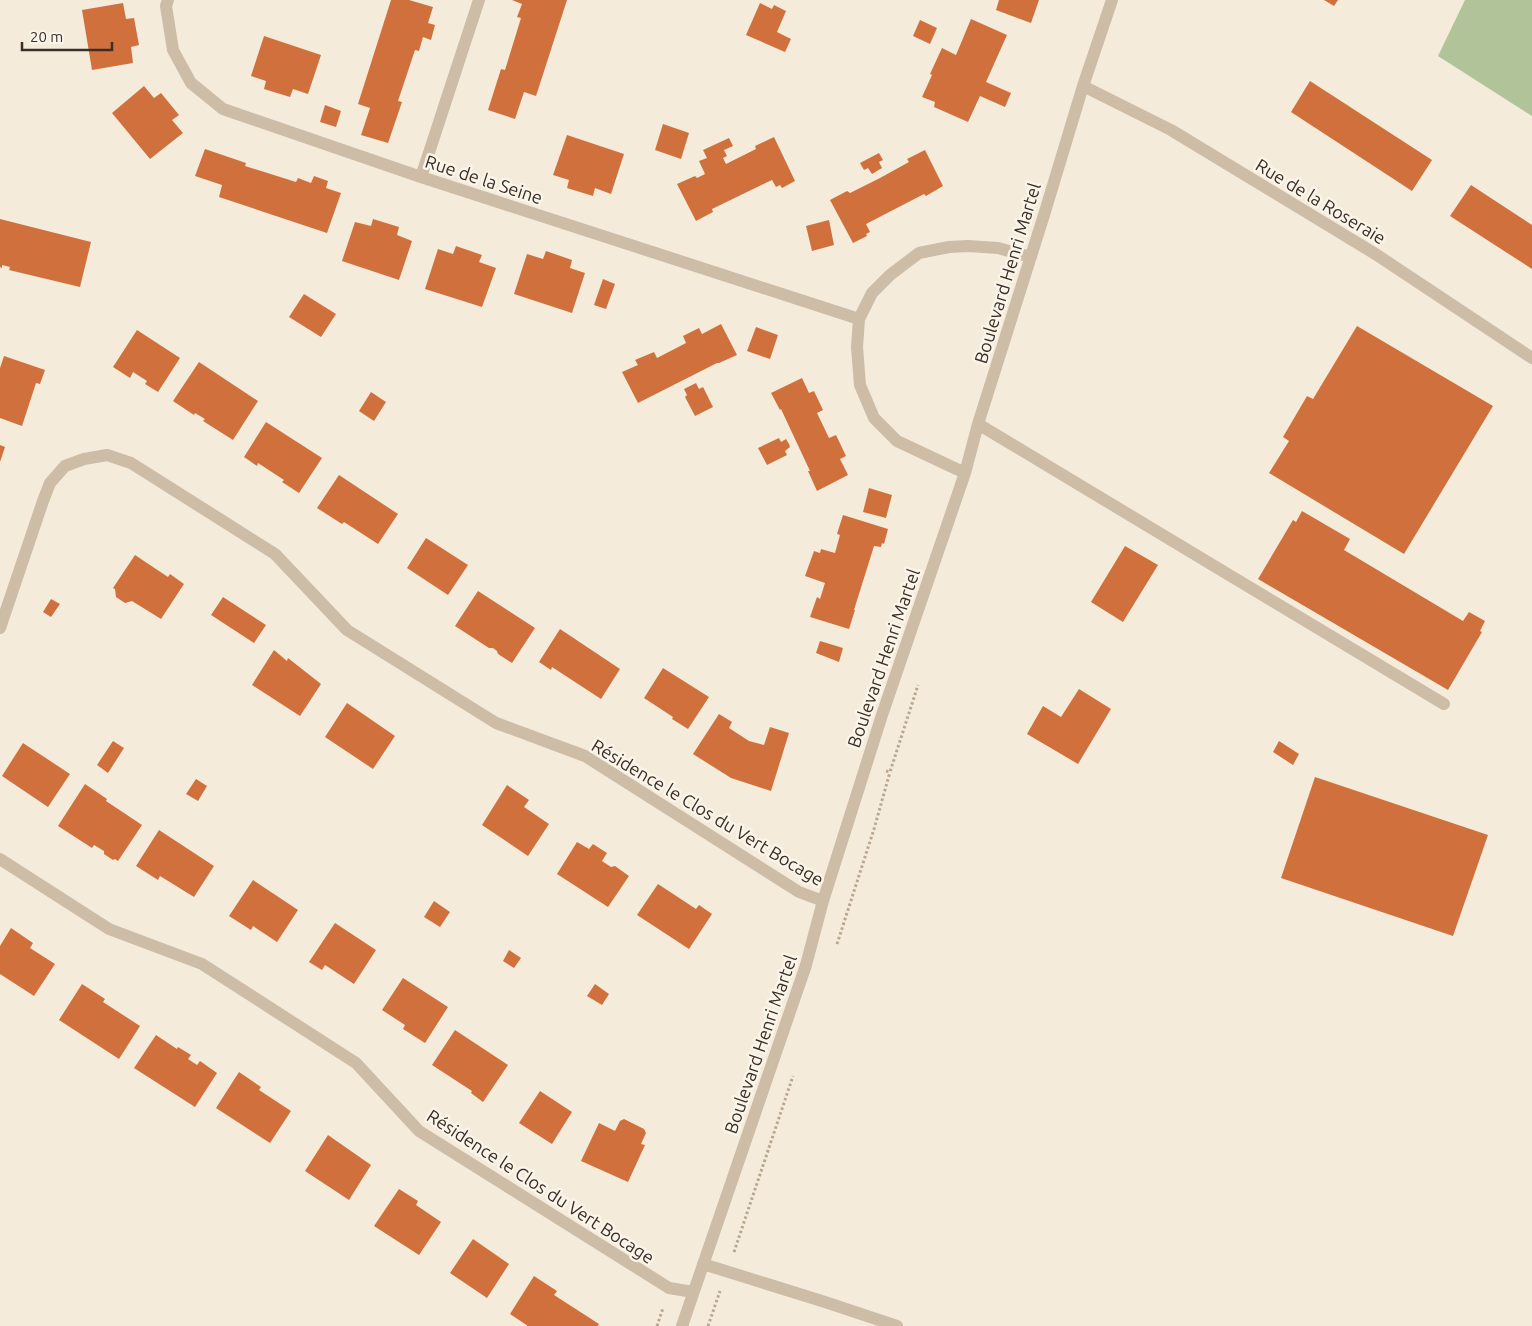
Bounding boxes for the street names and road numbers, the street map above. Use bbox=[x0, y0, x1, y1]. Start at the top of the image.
street label: Rue de la Seine bbox=[423, 151, 545, 207]
street label: Rue de la Roseraie bbox=[1252, 154, 1390, 248]
street label: Boulevard Henri Martel bbox=[970, 180, 1044, 366]
street label: Boulevard Henri Martel bbox=[843, 566, 923, 750]
street label: Résidence le Clos du Vert Bocage bbox=[588, 735, 828, 889]
street label: Boulevard Henri Martel bbox=[720, 952, 800, 1136]
street label: Résidence le Clos du Vert Bocage bbox=[424, 1105, 658, 1267]

